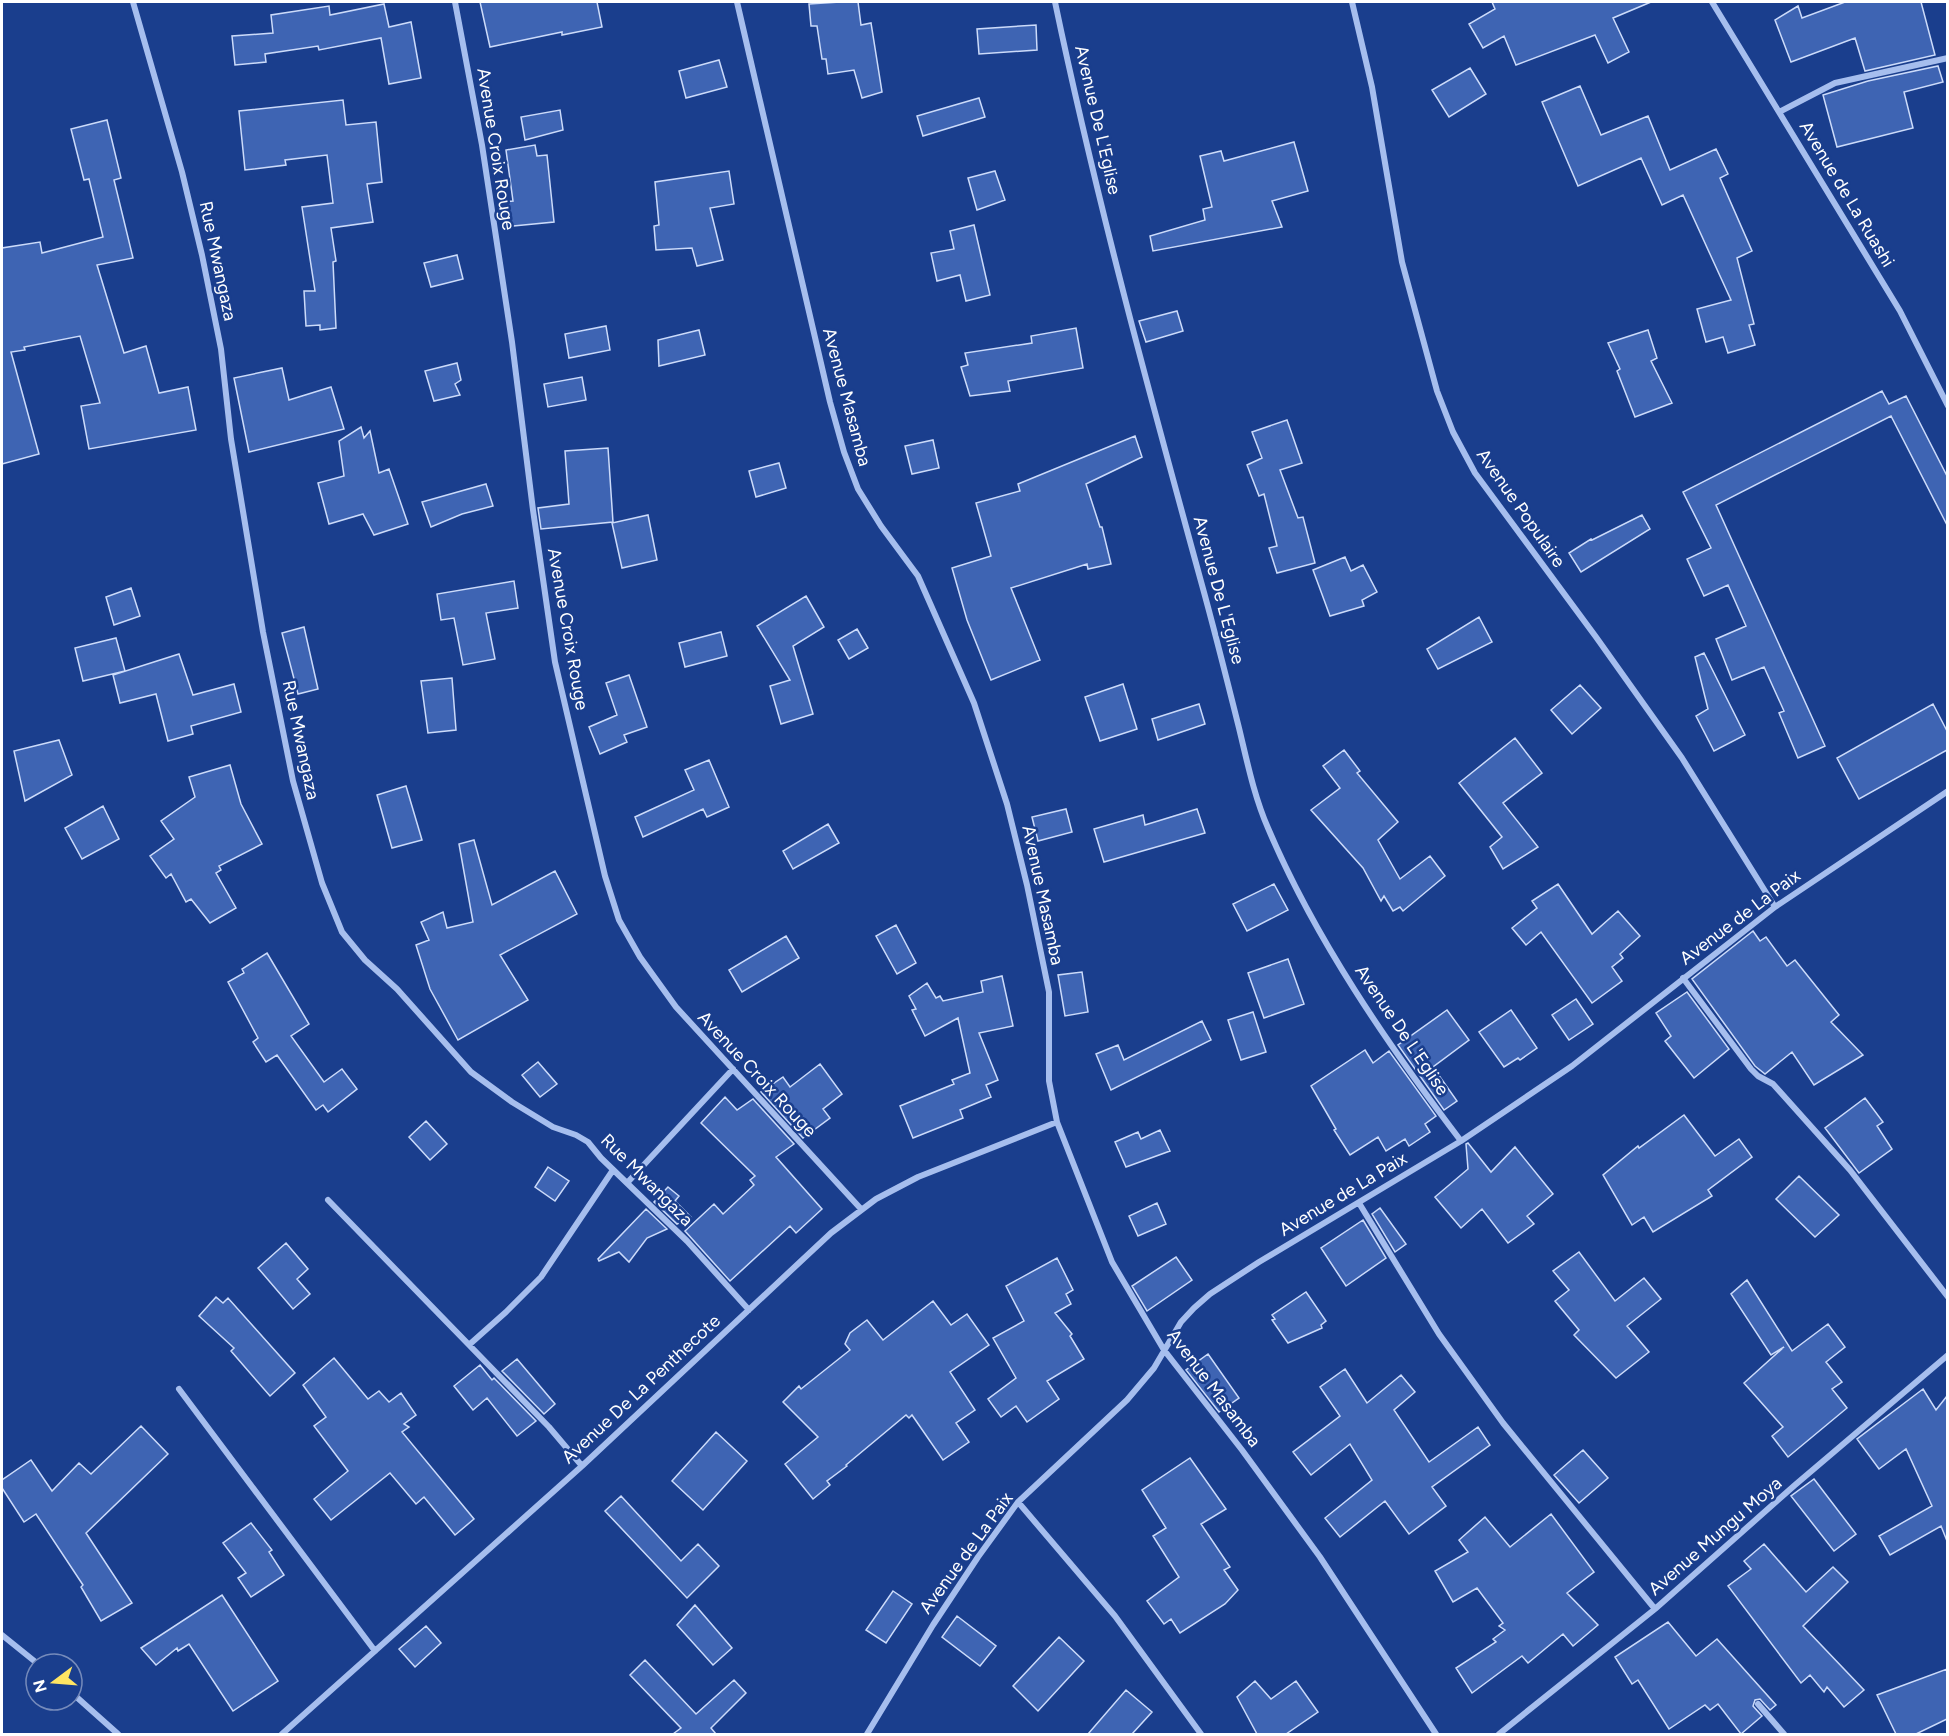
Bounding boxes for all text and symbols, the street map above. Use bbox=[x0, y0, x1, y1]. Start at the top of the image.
street label: Avenue De L'Eglise bbox=[1070, 43, 1126, 197]
street label: Avenue Croix Rouge bbox=[472, 66, 520, 232]
street label: Avenue de La Ruashi bbox=[1795, 117, 1899, 271]
street label: Rue Mwangaza bbox=[195, 199, 241, 323]
street label: Avenue Masamba bbox=[818, 325, 876, 469]
street label: Avenue Populaire bbox=[1472, 444, 1570, 572]
street label: Avenue De L'Eglise bbox=[1189, 513, 1249, 667]
street label: Avenue Croix Rouge bbox=[543, 546, 593, 712]
street label: Rue Mwangaza bbox=[278, 678, 324, 802]
street label: Avenue Masamba bbox=[1017, 823, 1069, 967]
street label: Avenue de La Paix bbox=[1675, 864, 1805, 970]
street label: Avenue De L'Eglise bbox=[1350, 961, 1454, 1100]
street label: Avenue Croix Rouge bbox=[693, 1006, 821, 1142]
street label: Rue Mwangaza bbox=[596, 1129, 698, 1231]
street label: Avenue de La Paix bbox=[1275, 1147, 1411, 1241]
street label: Avenue De La Penthecote bbox=[557, 1310, 725, 1468]
street label: Avenue Masamba bbox=[1162, 1325, 1266, 1451]
street label: Avenue Mungu Moya bbox=[1644, 1472, 1786, 1600]
street label: Avenue de La Paix bbox=[914, 1487, 1018, 1618]
north arrow bbox=[24, 1652, 84, 1712]
text: N bbox=[29, 1677, 51, 1695]

